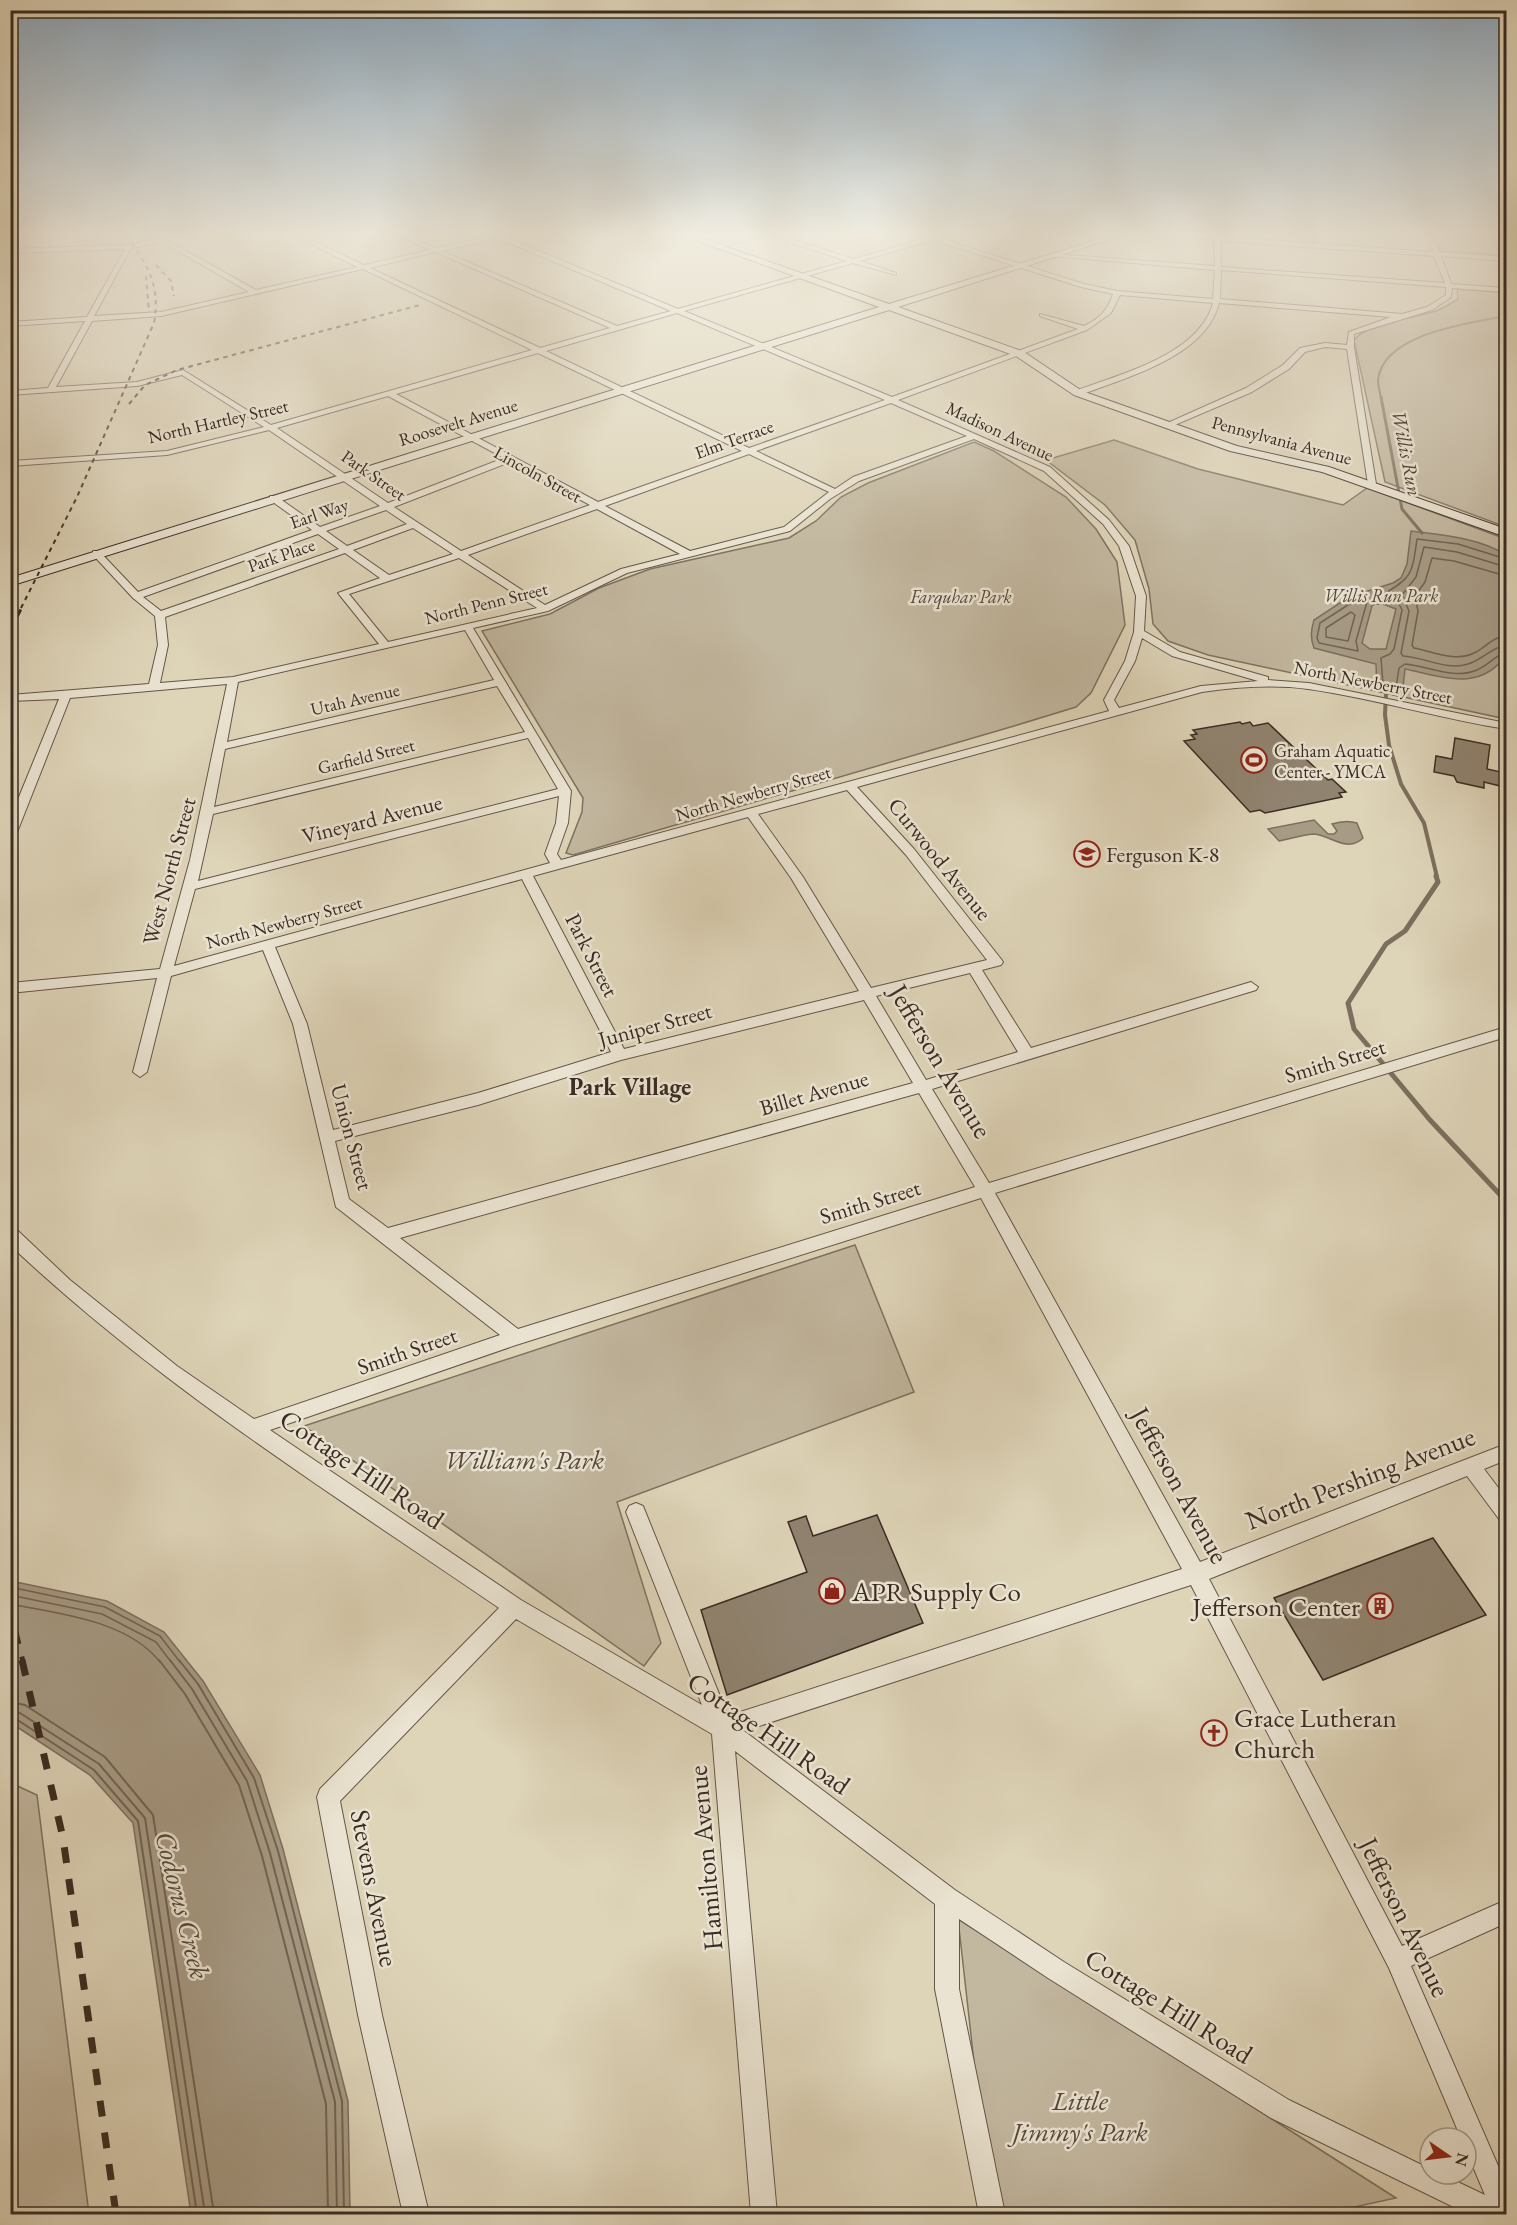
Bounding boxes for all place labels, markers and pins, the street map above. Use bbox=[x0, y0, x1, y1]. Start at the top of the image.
place label: Graham Aquatic Center - YMCA bbox=[1274, 739, 1390, 783]
sports icon: Graham Aquatic Center - YMCA bbox=[1239, 745, 1269, 775]
school or university icon: Ferguson K-8 bbox=[1072, 839, 1102, 869]
place label: Ferguson K-8 bbox=[1106, 840, 1219, 869]
place label: APR Supply Co bbox=[851, 1574, 1021, 1609]
shop icon: APR Supply Co bbox=[817, 1576, 847, 1606]
place label: Jefferson Center bbox=[1190, 1589, 1360, 1624]
building icon: Jefferson Center bbox=[1365, 1591, 1395, 1621]
place label: Grace Lutheran Church bbox=[1234, 1700, 1397, 1766]
church icon: Grace Lutheran Church bbox=[1199, 1718, 1229, 1748]

